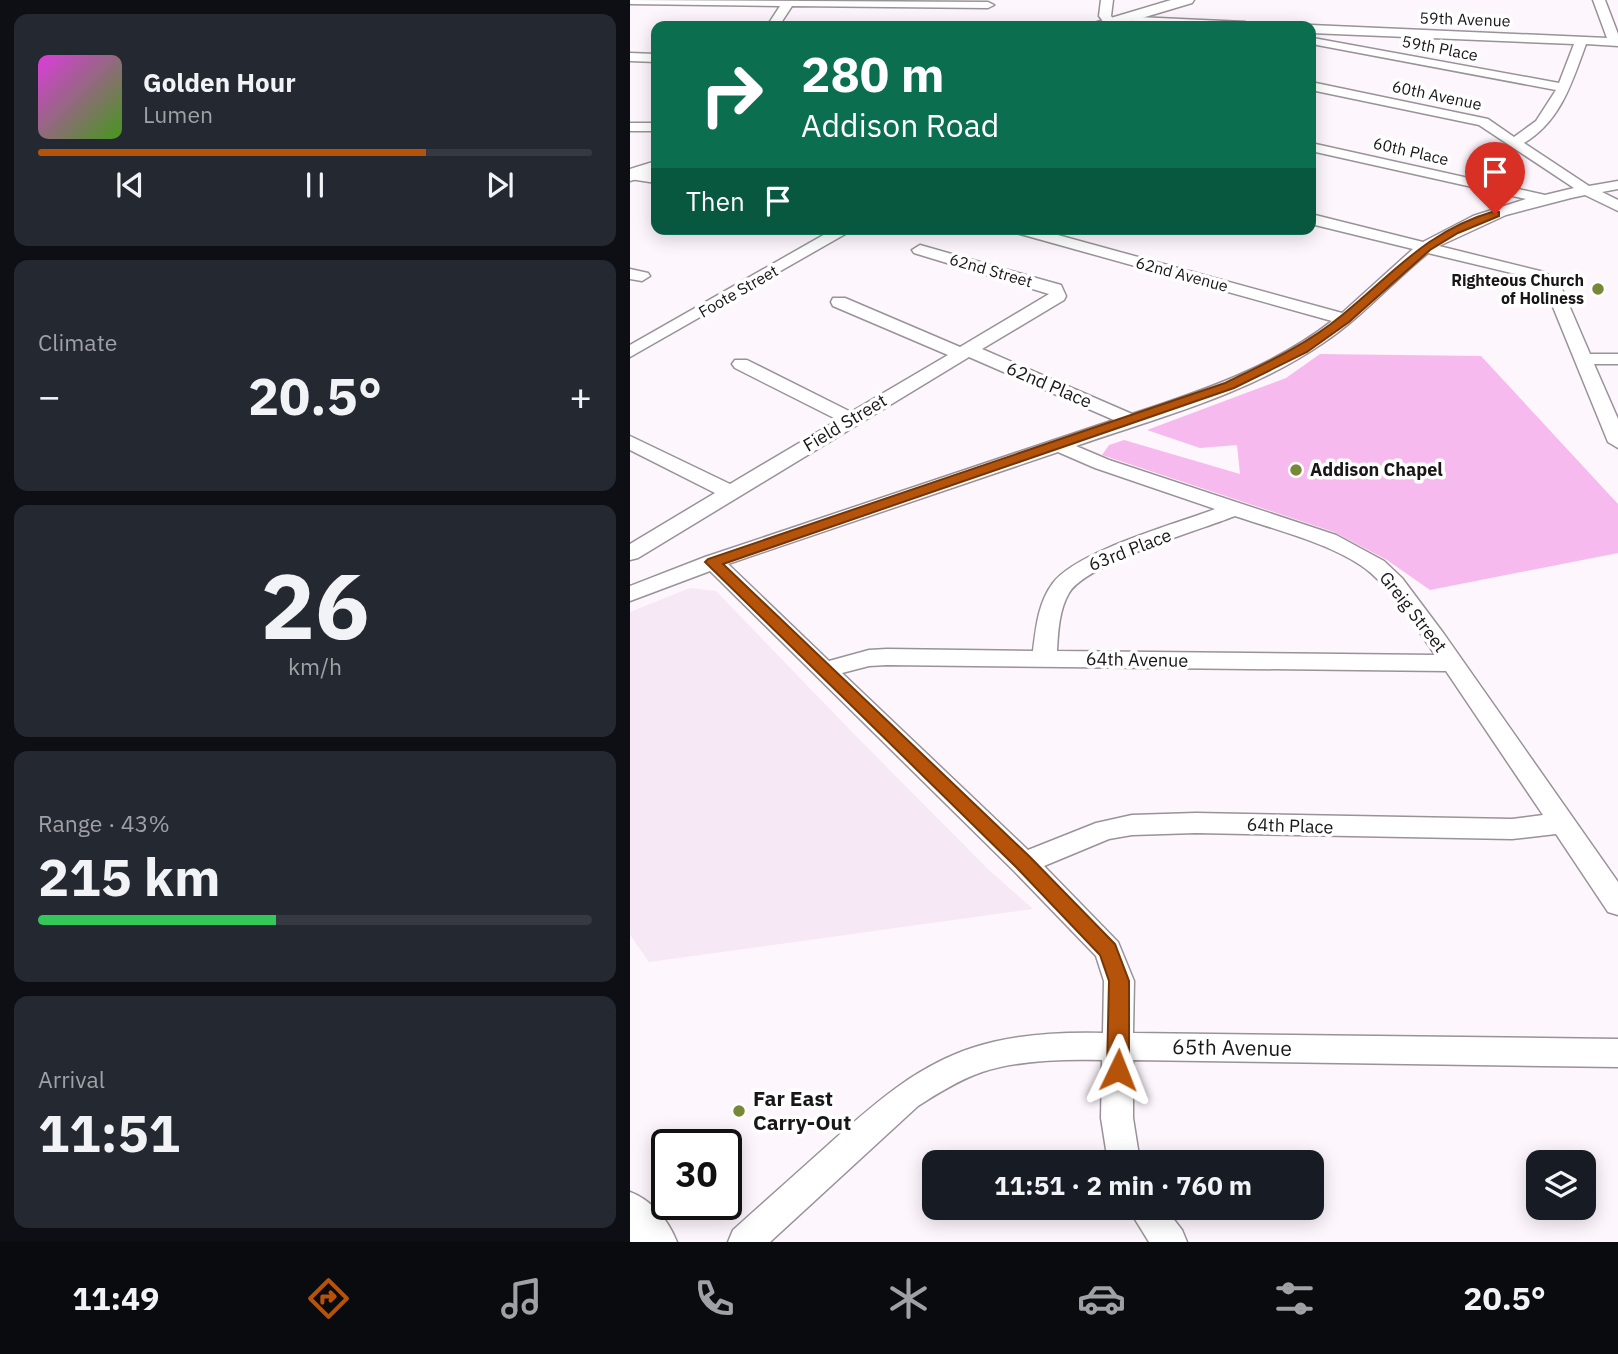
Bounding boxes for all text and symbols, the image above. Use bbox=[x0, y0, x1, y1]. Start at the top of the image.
street label: 59th Avenue bbox=[1419, 7, 1511, 31]
street label: 59th Place bbox=[1400, 31, 1480, 65]
text: 280 m bbox=[801, 42, 945, 105]
icon: right bbox=[686, 49, 777, 140]
text: Golden Hour bbox=[143, 65, 296, 99]
street label: 60th Avenue bbox=[1390, 76, 1484, 114]
text: Lumen bbox=[143, 99, 213, 129]
text: Addison Road bbox=[801, 104, 999, 146]
street label: 60th Place bbox=[1371, 133, 1451, 169]
pin bbox=[1465, 142, 1525, 214]
icon: arrive bbox=[1476, 153, 1514, 191]
icon: previous bbox=[111, 166, 149, 204]
icon: pause bbox=[296, 166, 334, 204]
icon: next bbox=[481, 166, 519, 204]
icon: arrive bbox=[759, 182, 797, 220]
text: Then bbox=[686, 184, 745, 218]
street label: 62nd Street bbox=[947, 249, 1035, 291]
street label: 62nd Avenue bbox=[1134, 252, 1231, 296]
street label: Foote Street bbox=[695, 260, 781, 322]
place label: Righteous Church of Holiness bbox=[1451, 270, 1584, 308]
marker: Righteous Church of Holiness bbox=[1590, 281, 1606, 297]
text: Climate bbox=[38, 327, 117, 357]
street label: 62nd Place bbox=[1003, 356, 1096, 413]
text: 20.5° bbox=[248, 362, 382, 429]
text: − bbox=[38, 371, 61, 420]
text: + bbox=[569, 371, 592, 420]
street label: Field Street bbox=[799, 389, 891, 456]
place label: Addison Chapel bbox=[1310, 458, 1443, 481]
marker: Addison Chapel bbox=[1288, 462, 1304, 478]
street label: 63rd Place bbox=[1085, 523, 1175, 576]
text: 26 bbox=[260, 546, 370, 664]
street label: Greig Street bbox=[1375, 567, 1452, 657]
street label: 64th Avenue bbox=[1086, 647, 1189, 672]
text: km/h bbox=[288, 651, 342, 681]
text: Range · 43% bbox=[38, 808, 170, 838]
street label: 64th Place bbox=[1246, 812, 1334, 839]
text: 215 km bbox=[38, 843, 220, 910]
street label: 65th Avenue bbox=[1172, 1032, 1292, 1062]
position arrow bbox=[1081, 1033, 1155, 1107]
text: Arrival bbox=[38, 1064, 105, 1094]
place label: Far East Carry-Out bbox=[753, 1084, 851, 1136]
text: 11:51 bbox=[38, 1099, 180, 1166]
marker: Far East Carry-Out bbox=[731, 1103, 747, 1119]
speed limit sign: 30 bbox=[651, 1129, 742, 1220]
map controls bbox=[1526, 1150, 1596, 1220]
button: layers bbox=[1526, 1150, 1596, 1220]
text: 11:51 · 2 min · 760 m bbox=[994, 1168, 1252, 1202]
icon: directions bbox=[304, 1274, 353, 1323]
icon: music bbox=[497, 1274, 546, 1323]
icon: phone bbox=[690, 1274, 739, 1323]
icon: climate bbox=[884, 1274, 933, 1323]
icon: car bbox=[1077, 1274, 1126, 1323]
icon: filters bbox=[1270, 1274, 1319, 1323]
text: 11:49 bbox=[72, 1277, 160, 1319]
text: 20.5° bbox=[1463, 1277, 1546, 1319]

